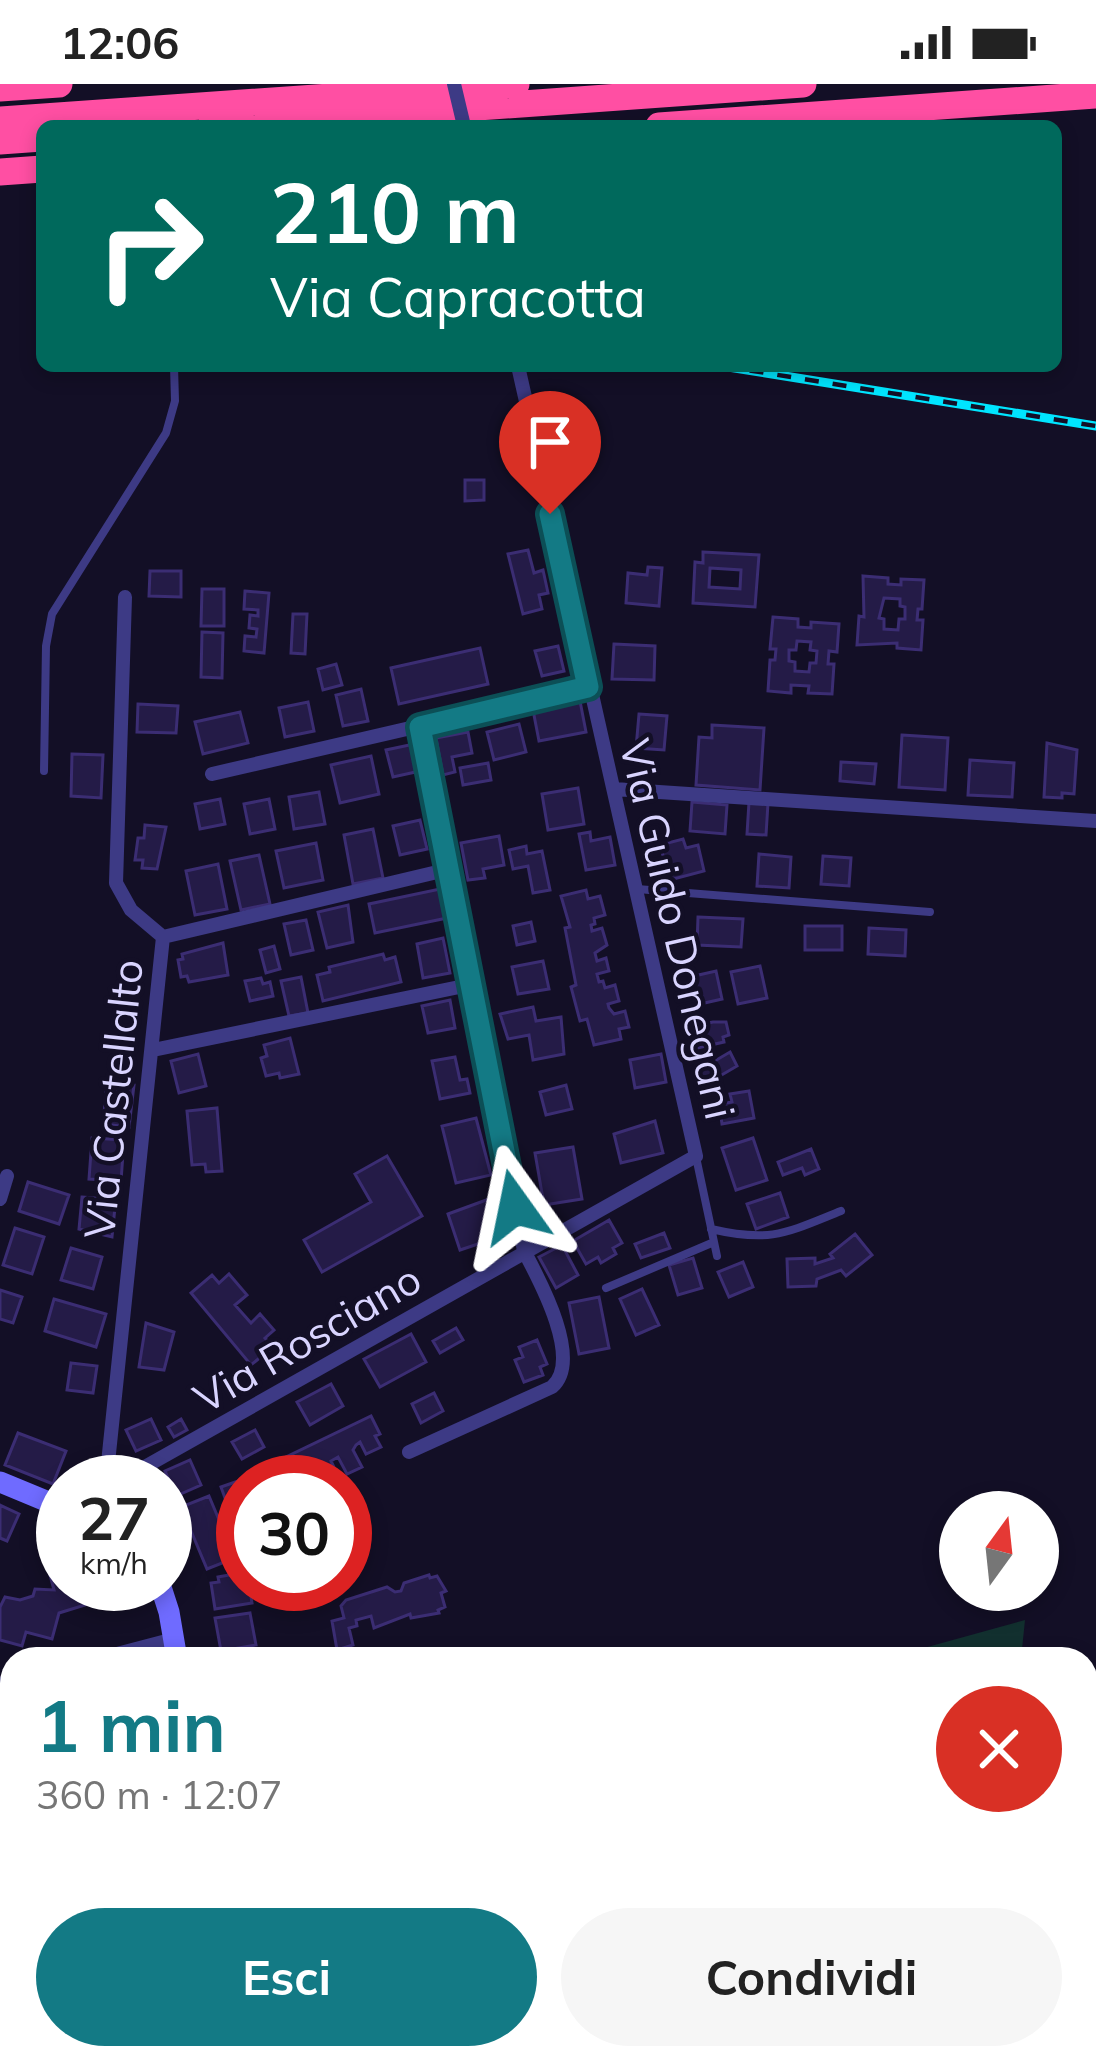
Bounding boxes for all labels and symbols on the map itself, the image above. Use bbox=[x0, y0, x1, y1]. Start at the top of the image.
pin bbox=[499, 391, 601, 514]
street label: Via Guido Donegani bbox=[608, 734, 748, 1124]
street label: Via Castellalto bbox=[72, 957, 154, 1241]
position arrow bbox=[452, 1144, 578, 1270]
street label: Via Rosciano bbox=[184, 1252, 430, 1424]
speed limit sign: 30 bbox=[216, 1455, 372, 1611]
north arrow bbox=[939, 1491, 1059, 1611]

